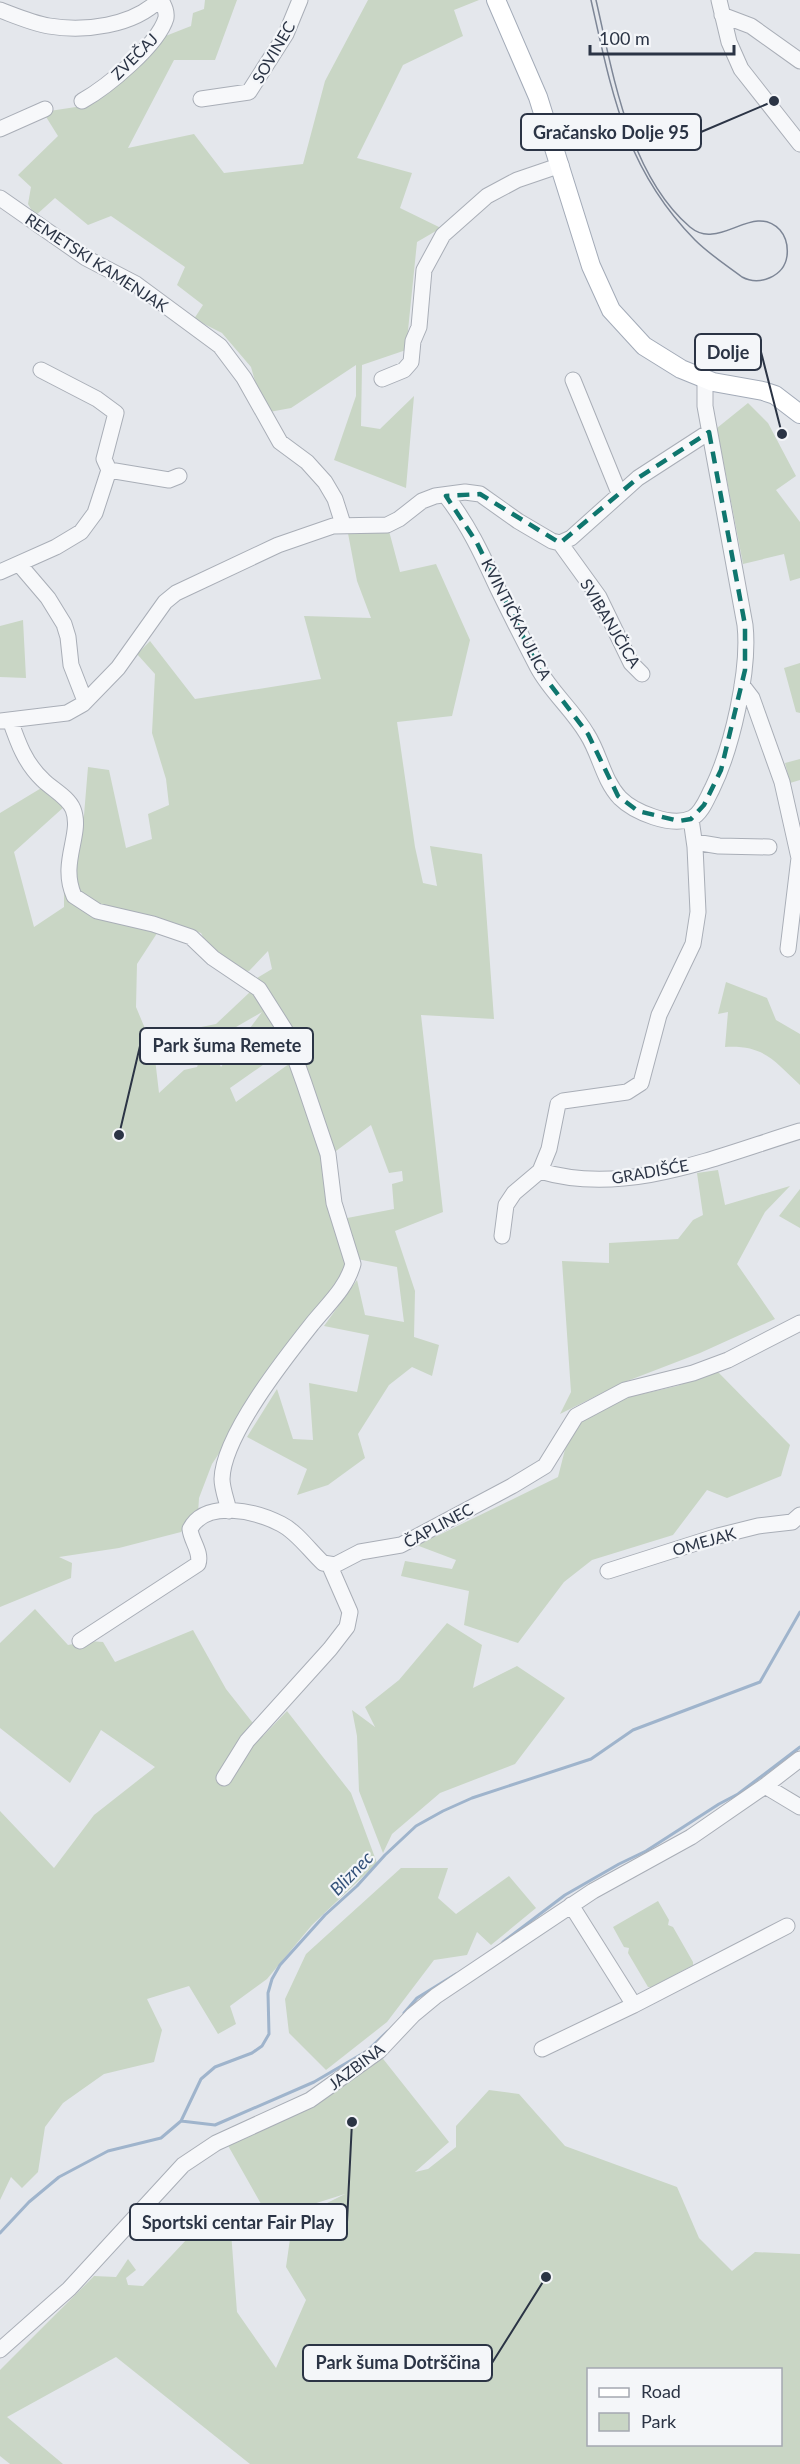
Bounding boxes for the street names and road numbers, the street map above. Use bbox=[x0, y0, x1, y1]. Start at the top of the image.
street label: SOVINEC bbox=[248, 17, 298, 86]
street label: ZVEČAJ bbox=[107, 29, 161, 83]
street label: REMETSKI KAMENJAK bbox=[22, 209, 172, 315]
street label: KVINTIČKA ULICA bbox=[478, 555, 556, 683]
street label: SVIBANJČICA bbox=[577, 575, 645, 671]
street label: GRADIŠĆE bbox=[610, 1155, 690, 1187]
street label: ČAPLINEC bbox=[400, 1499, 476, 1551]
street label: OMEJAK bbox=[670, 1523, 738, 1559]
street label: JAZBINA bbox=[324, 2039, 388, 2093]

